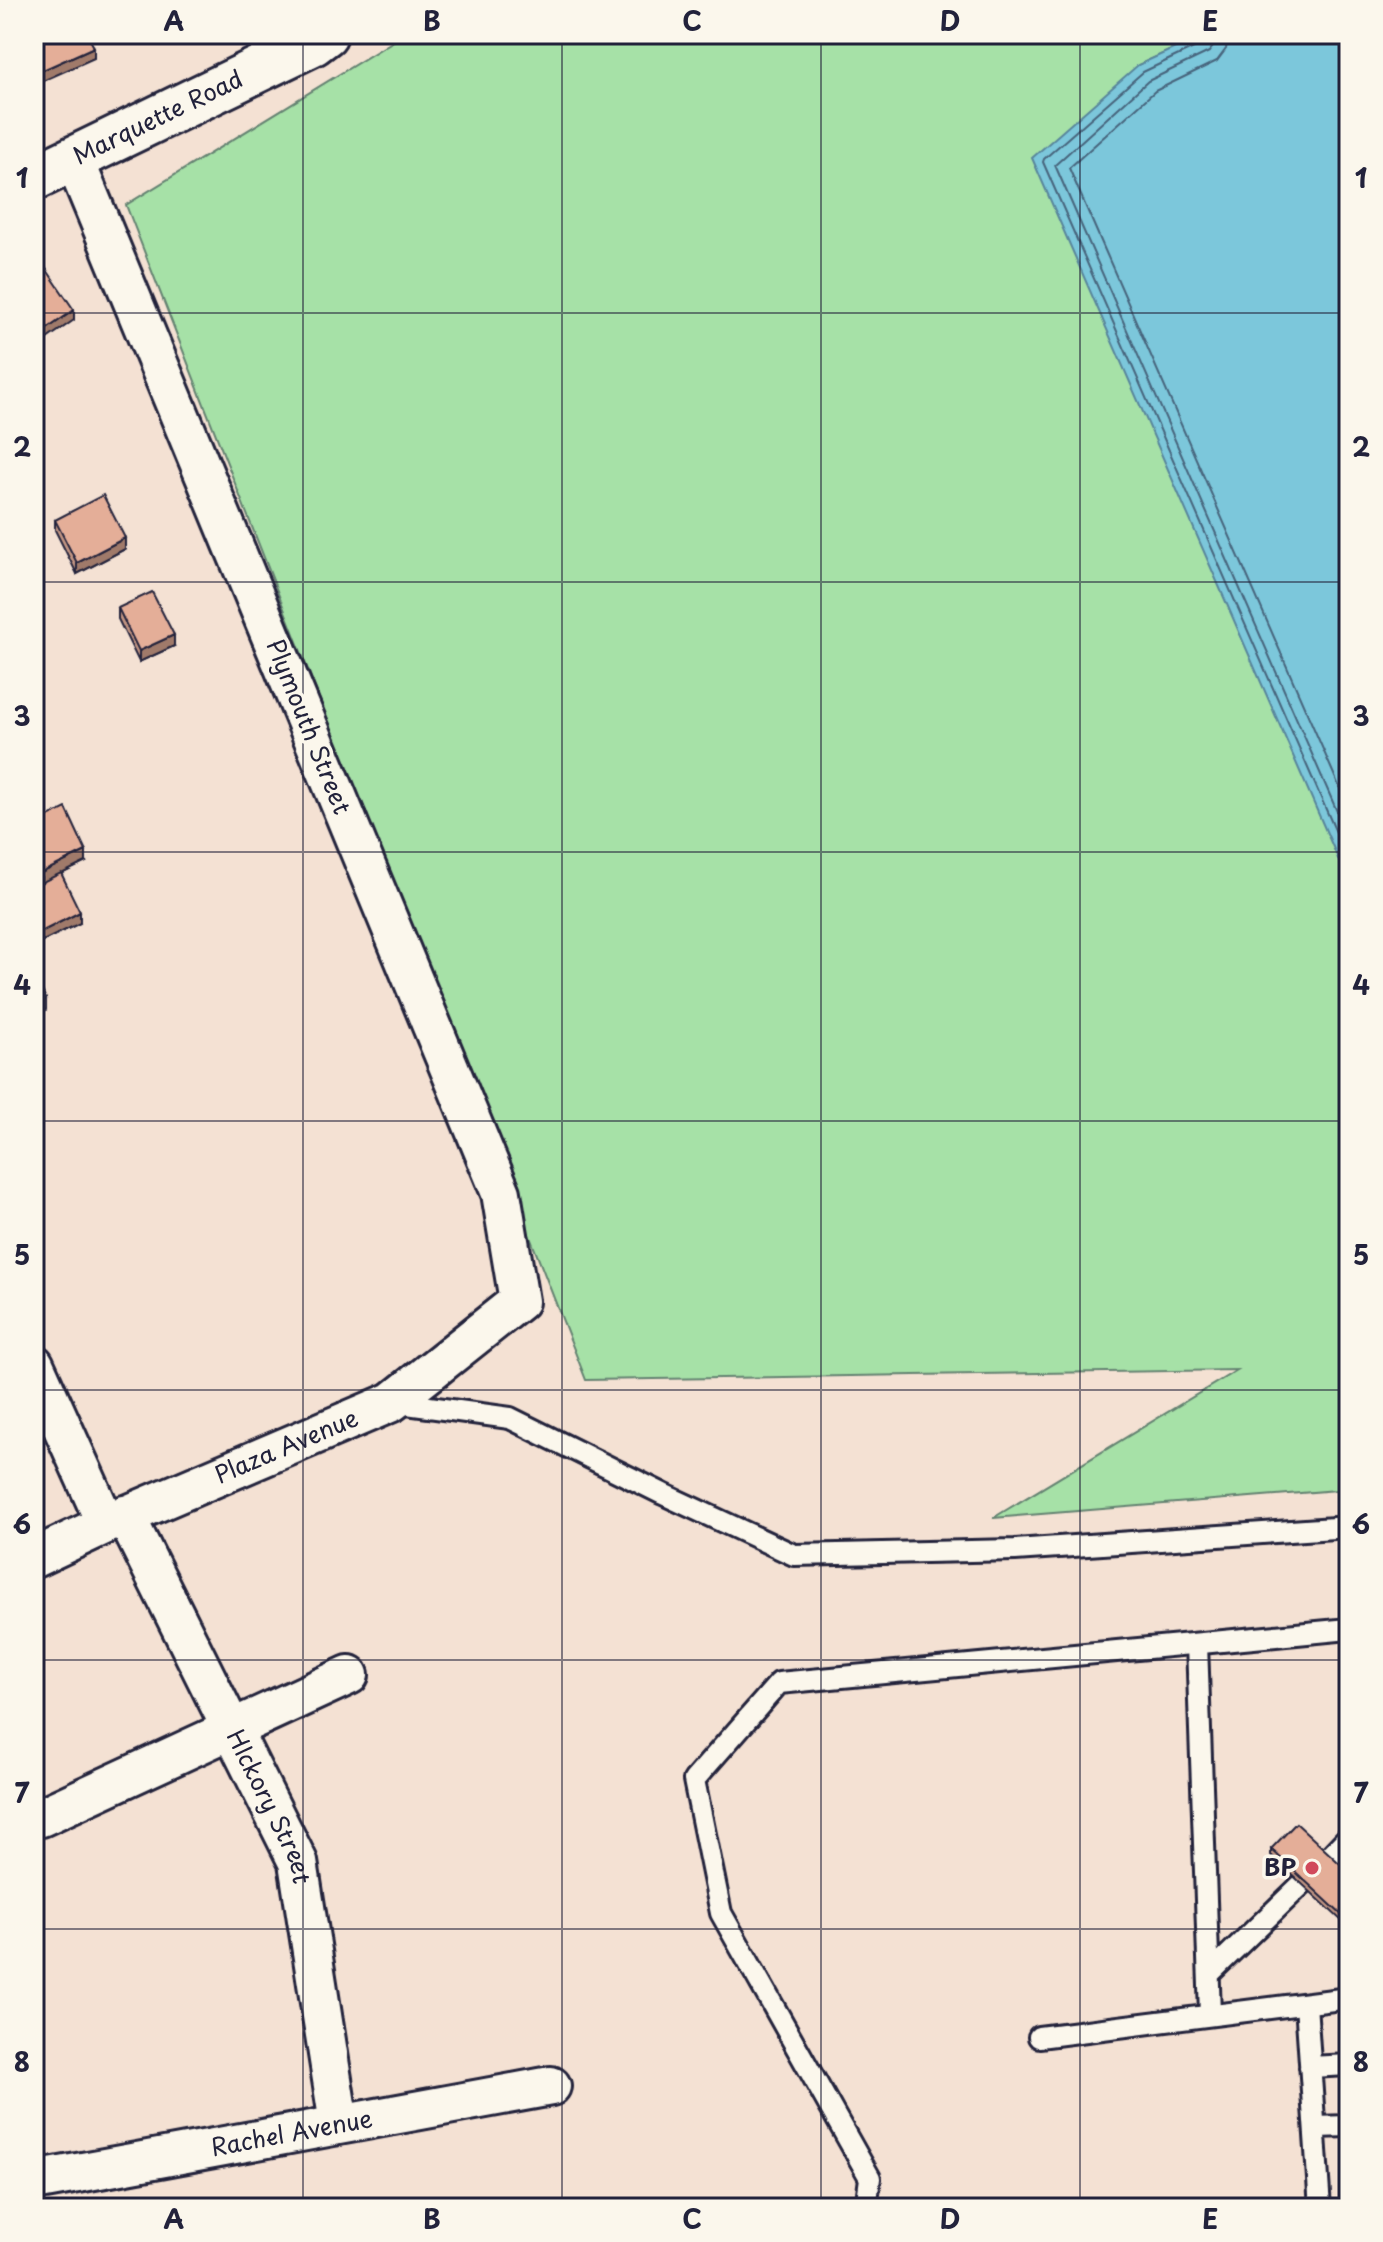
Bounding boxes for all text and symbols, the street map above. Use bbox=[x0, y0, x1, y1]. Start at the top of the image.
text: A bbox=[164, 1, 184, 40]
text: B bbox=[423, 1, 441, 40]
text: C bbox=[682, 1, 702, 40]
text: D bbox=[940, 1, 960, 40]
text: E bbox=[1202, 1, 1218, 40]
street label: Marquette Road bbox=[66, 60, 248, 173]
text: 1 bbox=[16, 158, 28, 197]
text: 1 bbox=[1355, 158, 1367, 197]
text: 2 bbox=[13, 427, 31, 466]
text: 2 bbox=[1352, 427, 1370, 466]
street label: Plymouth Street bbox=[258, 633, 362, 820]
text: 3 bbox=[13, 696, 31, 735]
text: 3 bbox=[1352, 696, 1370, 735]
text: 4 bbox=[13, 965, 31, 1004]
text: 4 bbox=[1352, 965, 1370, 1004]
text: 5 bbox=[14, 1235, 30, 1274]
text: 5 bbox=[1353, 1235, 1369, 1274]
street label: Plaza Avenue bbox=[208, 1399, 363, 1492]
text: 6 bbox=[13, 1504, 31, 1543]
text: 6 bbox=[1352, 1504, 1370, 1543]
street label: HIckory Street bbox=[219, 1723, 321, 1886]
text: 7 bbox=[15, 1773, 30, 1812]
text: 7 bbox=[1354, 1773, 1369, 1812]
place label: BP bbox=[1264, 1848, 1296, 1884]
marker: BP bbox=[1303, 1859, 1321, 1877]
text: 8 bbox=[14, 2042, 30, 2081]
text: 8 bbox=[1353, 2042, 1369, 2081]
street label: Rachel Avenue bbox=[208, 2099, 375, 2164]
text: A bbox=[164, 2199, 184, 2238]
text: B bbox=[423, 2199, 441, 2238]
text: C bbox=[682, 2199, 702, 2238]
text: D bbox=[940, 2199, 960, 2238]
text: E bbox=[1202, 2199, 1218, 2238]

